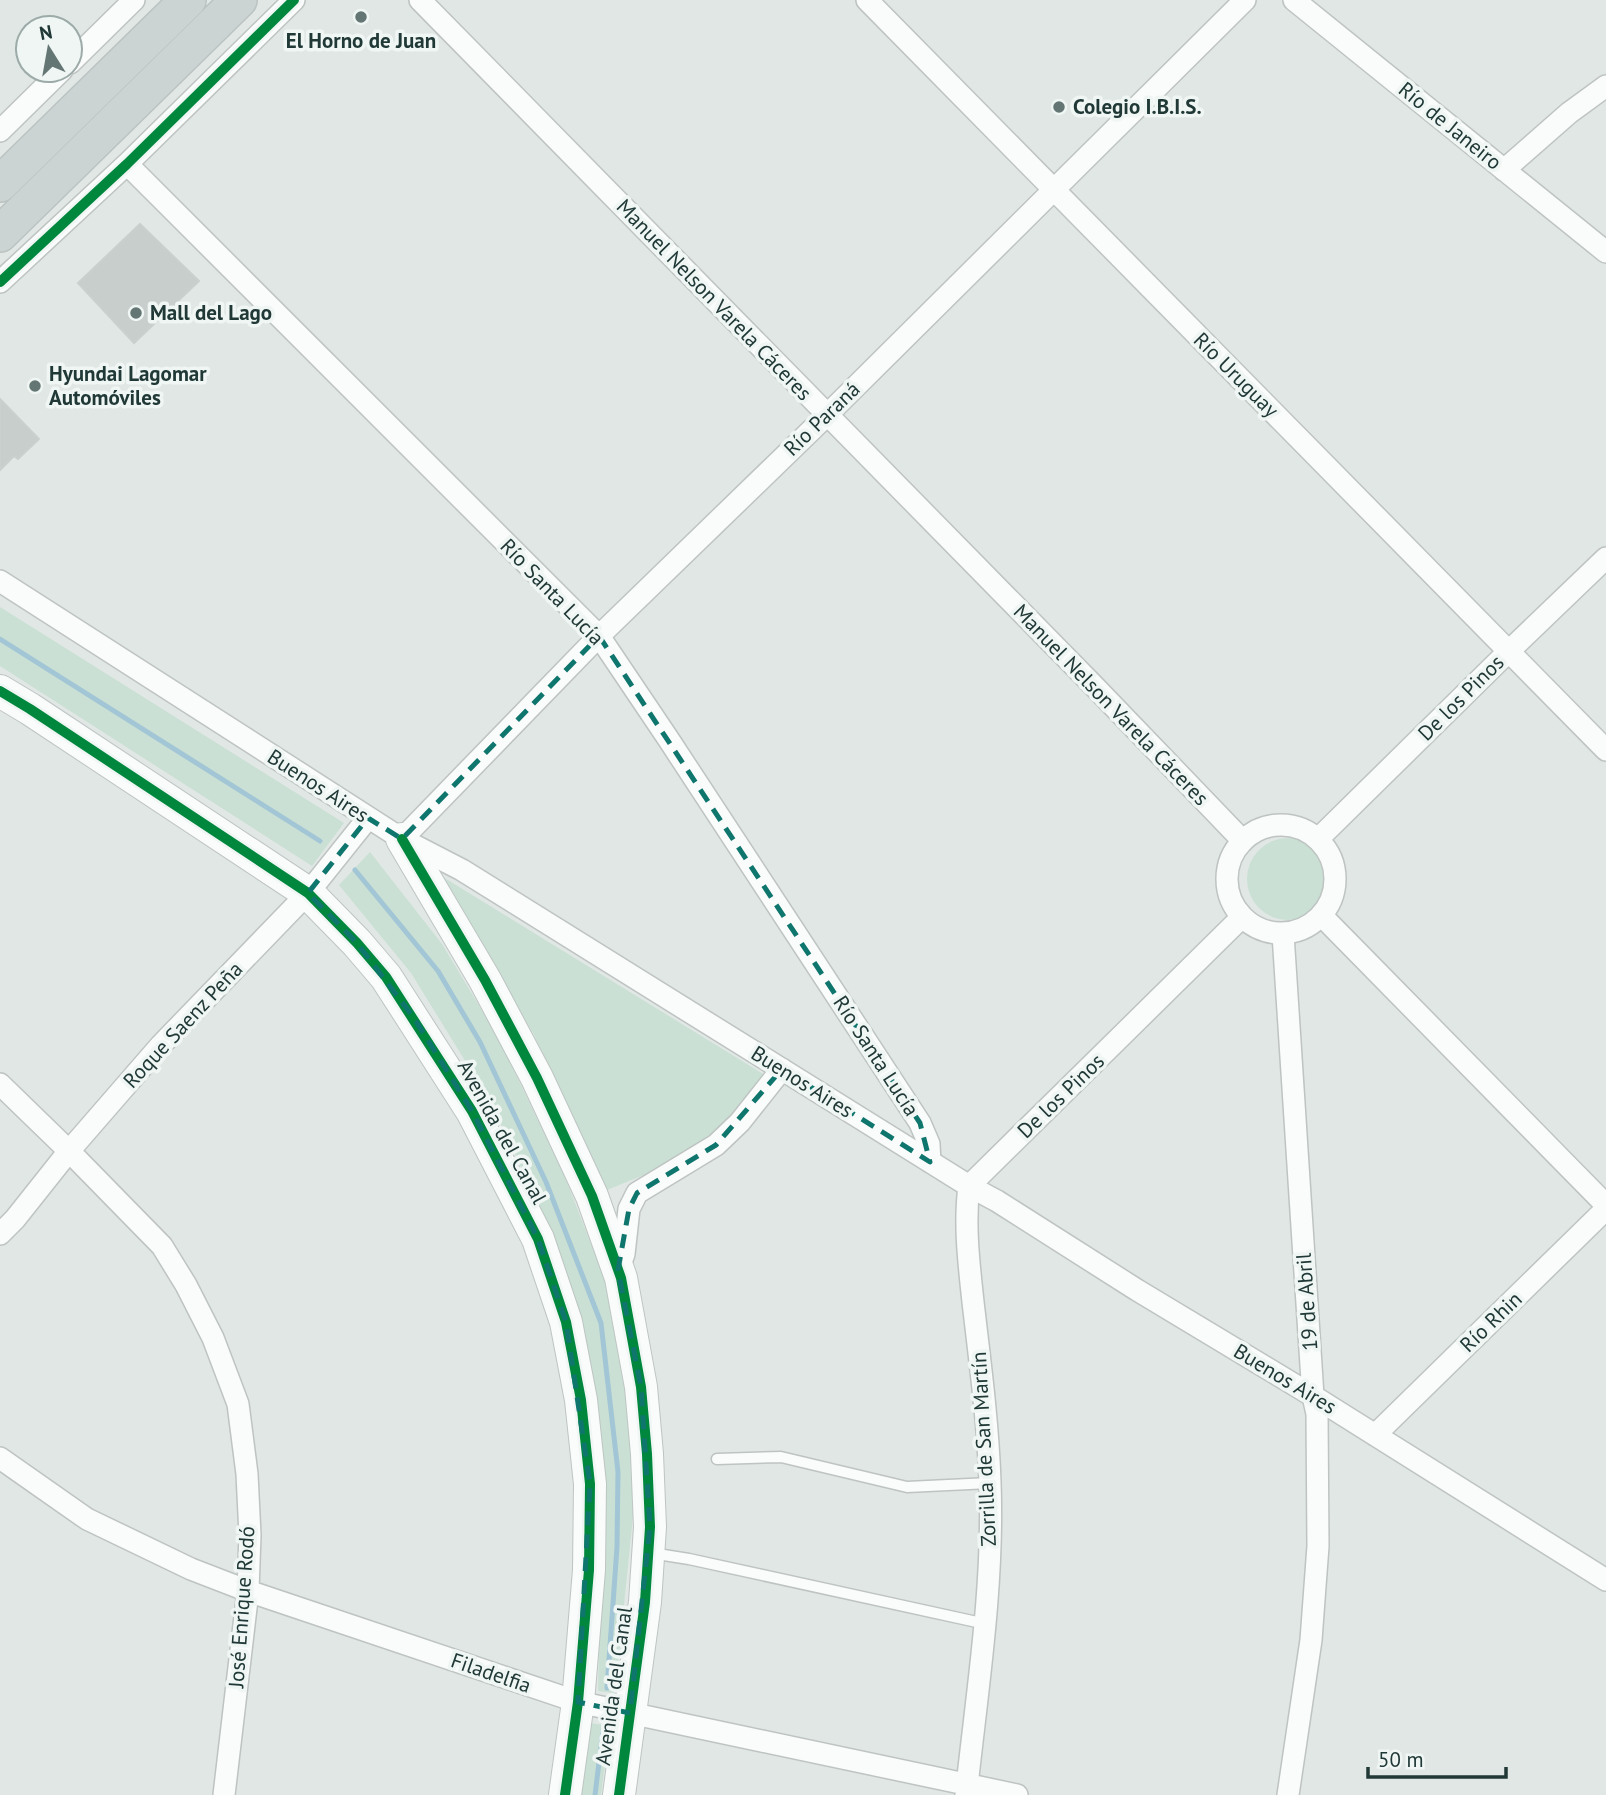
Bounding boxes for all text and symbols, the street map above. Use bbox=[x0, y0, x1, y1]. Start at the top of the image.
marker: El Horno de Juan bbox=[353, 9, 369, 25]
north arrow bbox=[14, 14, 84, 84]
text: N bbox=[37, 19, 54, 45]
place label: El Horno de Juan bbox=[286, 27, 436, 54]
street label: Río de Janeiro bbox=[1393, 76, 1507, 175]
place label: Colegio I.B.I.S. bbox=[1073, 93, 1202, 120]
marker: Colegio I.B.I.S. bbox=[1051, 99, 1067, 115]
street label: Manuel Nelson Varela Cáceres bbox=[611, 193, 818, 406]
place label: Mall del Lago bbox=[150, 299, 272, 326]
marker: Mall del Lago bbox=[128, 305, 144, 321]
street label: Río Uruguay bbox=[1188, 326, 1285, 423]
place label: Hyundai Lagomar Automóviles bbox=[49, 360, 207, 411]
street label: Río Paraná bbox=[778, 376, 865, 462]
marker: Hyundai Lagomar Automóviles bbox=[27, 378, 43, 394]
street label: Río Santa Lucía bbox=[495, 533, 610, 651]
street label: Manuel Nelson Varela Cáceres bbox=[1008, 598, 1215, 811]
street label: De los Pinos bbox=[1412, 649, 1509, 746]
street label: Buenos Aires bbox=[263, 743, 374, 828]
street label: Roque Saenz Peña bbox=[117, 956, 248, 1094]
street label: Río Santa Lucía bbox=[827, 990, 925, 1121]
street label: Buenos Aires bbox=[746, 1040, 858, 1124]
street label: De los Pinos bbox=[1011, 1047, 1110, 1144]
street label: Avenida del Canal bbox=[452, 1055, 553, 1208]
street label: 19 de Abril bbox=[1290, 1252, 1323, 1352]
street label: Río Rhin bbox=[1454, 1286, 1527, 1358]
street label: Buenos Aires bbox=[1229, 1337, 1342, 1420]
street label: Zorrilla de San Martín bbox=[965, 1351, 1002, 1547]
street label: José Enrique Rodó bbox=[222, 1525, 261, 1690]
street label: Avenida del Canal bbox=[589, 1605, 638, 1767]
street label: Filadelfia bbox=[448, 1646, 535, 1699]
scale bar bbox=[1368, 1736, 1506, 1780]
text: 50 m bbox=[1378, 1746, 1424, 1773]

